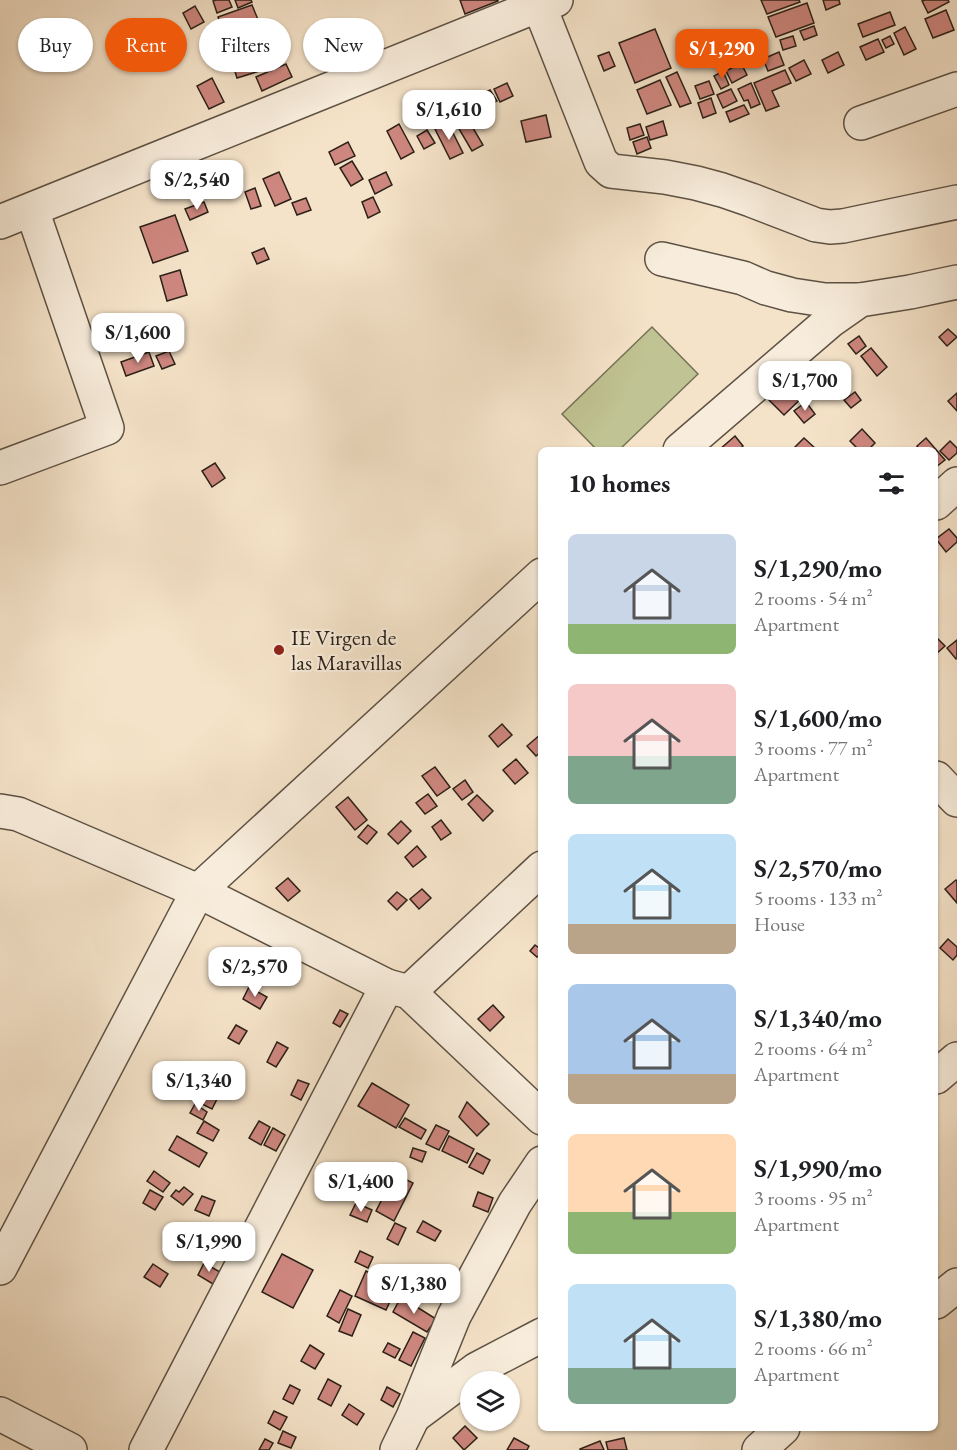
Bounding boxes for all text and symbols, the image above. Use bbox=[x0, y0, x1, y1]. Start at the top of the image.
chip: Buy bbox=[18, 18, 93, 72]
chip: Rent bbox=[105, 18, 187, 72]
chip: Filters bbox=[199, 18, 291, 72]
chip: New bbox=[303, 18, 384, 72]
pin: S/1,290 bbox=[667, 29, 777, 80]
text: S/1,290 bbox=[689, 35, 755, 61]
pin: S/1,610 bbox=[394, 90, 504, 141]
text: S/1,610 bbox=[416, 96, 482, 122]
pin: S/2,540 bbox=[142, 160, 252, 211]
text: S/2,540 bbox=[164, 166, 230, 192]
pin: S/1,600 bbox=[83, 313, 193, 364]
text: S/1,600 bbox=[105, 319, 171, 345]
pin: S/1,700 bbox=[750, 361, 860, 412]
text: S/1,700 bbox=[772, 367, 838, 393]
text: 10 homes bbox=[568, 466, 670, 500]
icon: filters bbox=[875, 467, 908, 500]
text: S/1,290/mo bbox=[754, 551, 882, 585]
icon: home bbox=[616, 558, 688, 630]
text: 2 rooms · 54 m² bbox=[754, 585, 873, 611]
text: Apartment bbox=[754, 611, 839, 637]
place label: IE Virgen de las Maravillas bbox=[291, 623, 402, 677]
marker: IE Virgen de las Maravillas bbox=[272, 643, 286, 657]
text: S/1,600/mo bbox=[754, 701, 882, 735]
icon: home bbox=[616, 708, 688, 780]
text: 3 rooms · 77 m² bbox=[754, 735, 873, 761]
text: Apartment bbox=[754, 761, 839, 787]
text: S/2,570/mo bbox=[754, 851, 882, 885]
icon: home bbox=[616, 858, 688, 930]
text: 5 rooms · 133 m² bbox=[754, 885, 882, 911]
text: House bbox=[754, 911, 805, 937]
pin: S/2,570 bbox=[200, 947, 310, 998]
text: S/2,570 bbox=[222, 953, 288, 979]
text: S/1,340/mo bbox=[754, 1001, 882, 1035]
icon: home bbox=[616, 1008, 688, 1080]
text: 2 rooms · 64 m² bbox=[754, 1035, 873, 1061]
pin: S/1,340 bbox=[144, 1061, 254, 1112]
text: Apartment bbox=[754, 1061, 839, 1087]
text: S/1,340 bbox=[166, 1067, 232, 1093]
text: S/1,990/mo bbox=[754, 1151, 882, 1185]
icon: home bbox=[616, 1158, 688, 1230]
pin: S/1,400 bbox=[306, 1162, 416, 1213]
text: S/1,400 bbox=[328, 1168, 394, 1194]
text: 3 rooms · 95 m² bbox=[754, 1185, 873, 1211]
text: Apartment bbox=[754, 1211, 839, 1237]
pin: S/1,990 bbox=[154, 1222, 264, 1273]
text: S/1,990 bbox=[176, 1228, 242, 1254]
pin: S/1,380 bbox=[359, 1264, 469, 1315]
text: S/1,380 bbox=[381, 1270, 447, 1296]
text: S/1,380/mo bbox=[754, 1301, 882, 1335]
icon: home bbox=[616, 1308, 688, 1380]
text: 2 rooms · 66 m² bbox=[754, 1335, 873, 1361]
text: Apartment bbox=[754, 1361, 839, 1387]
map controls bbox=[460, 1371, 520, 1431]
button: layers bbox=[460, 1371, 520, 1431]

